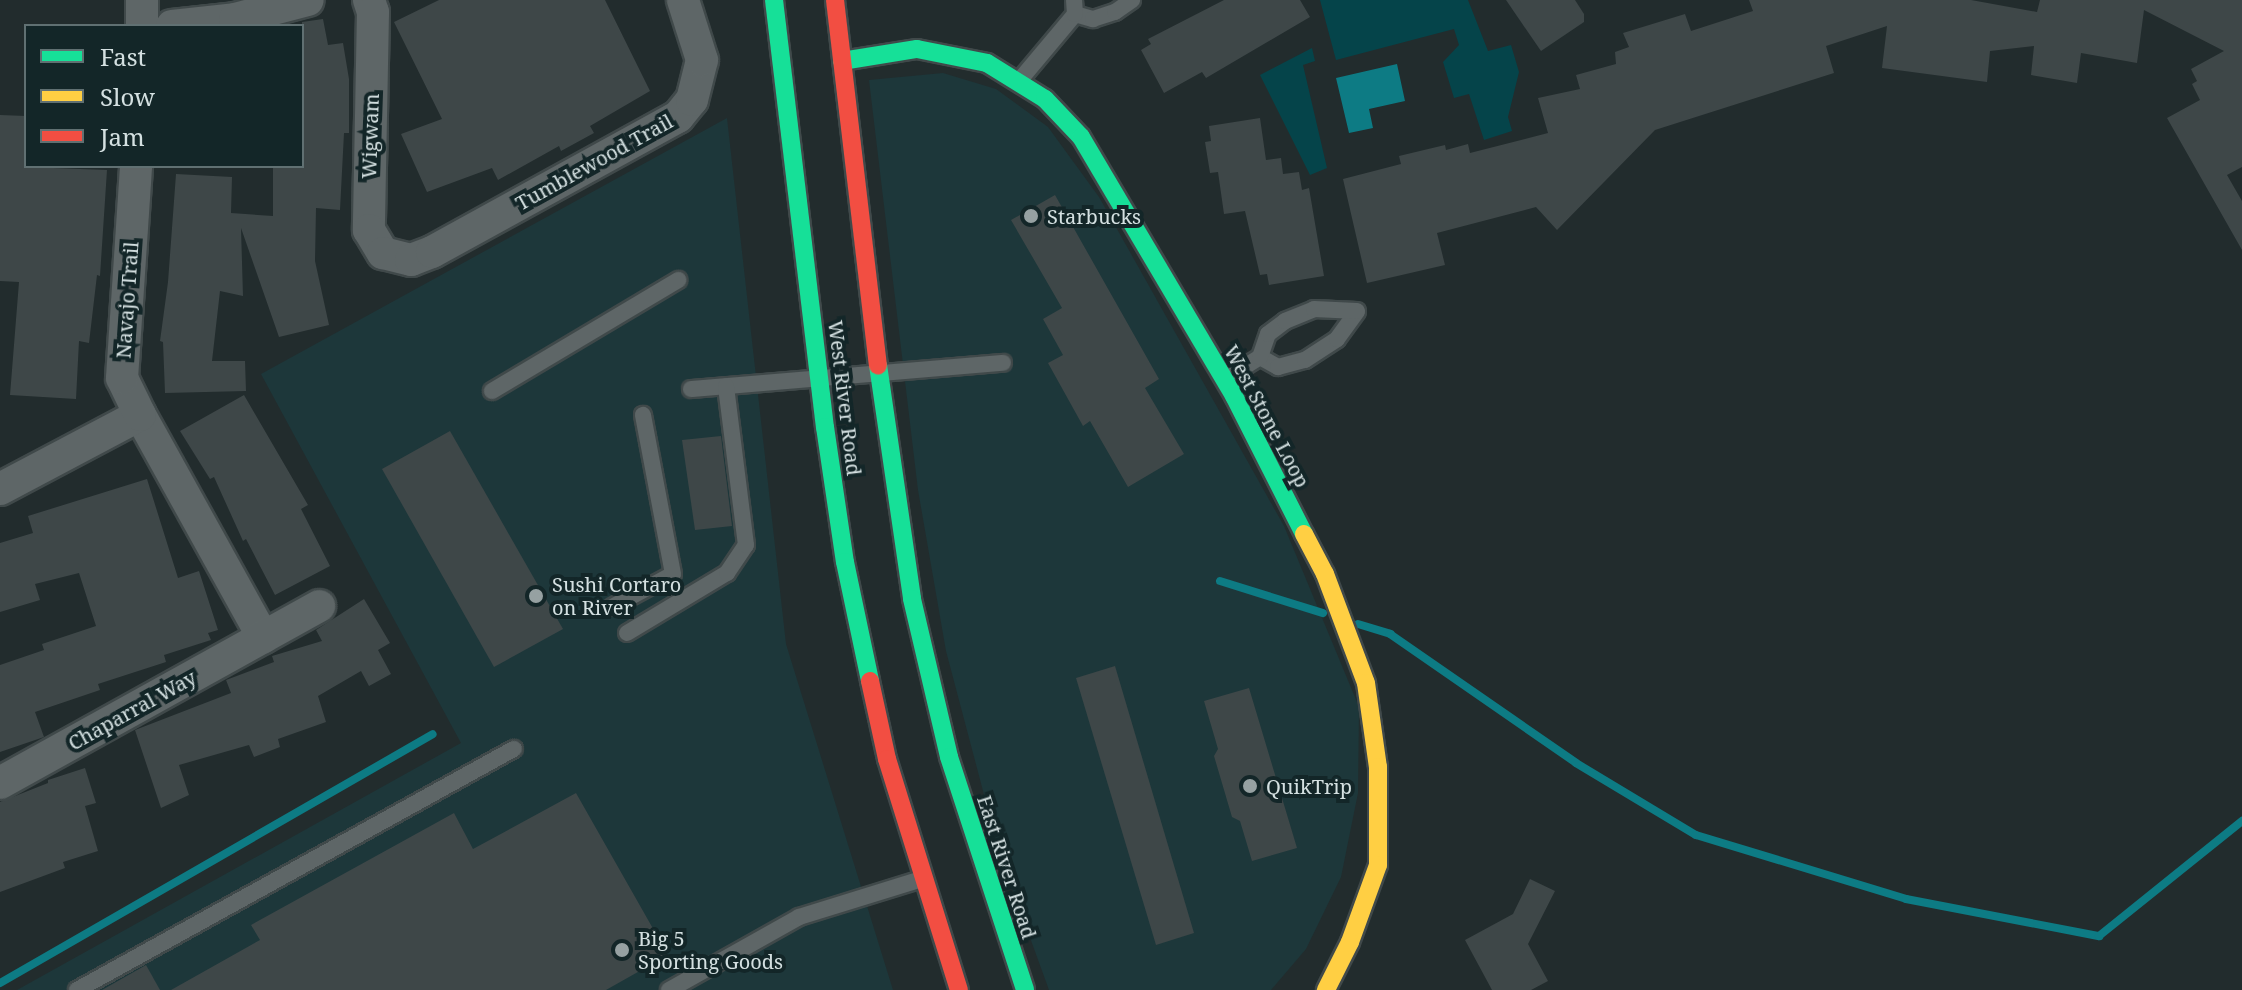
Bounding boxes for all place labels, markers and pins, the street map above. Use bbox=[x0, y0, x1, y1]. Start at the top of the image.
place label: Starbucks bbox=[1047, 204, 1141, 228]
marker: Starbucks bbox=[1022, 207, 1040, 225]
place label: Sushi Cortaro on River bbox=[552, 572, 681, 619]
marker: Sushi Cortaro on River bbox=[527, 587, 545, 605]
place label: QuikTrip bbox=[1266, 774, 1352, 798]
marker: QuikTrip bbox=[1241, 777, 1259, 795]
place label: Big 5 Sporting Goods bbox=[638, 926, 783, 973]
marker: Big 5 Sporting Goods bbox=[613, 941, 631, 959]

